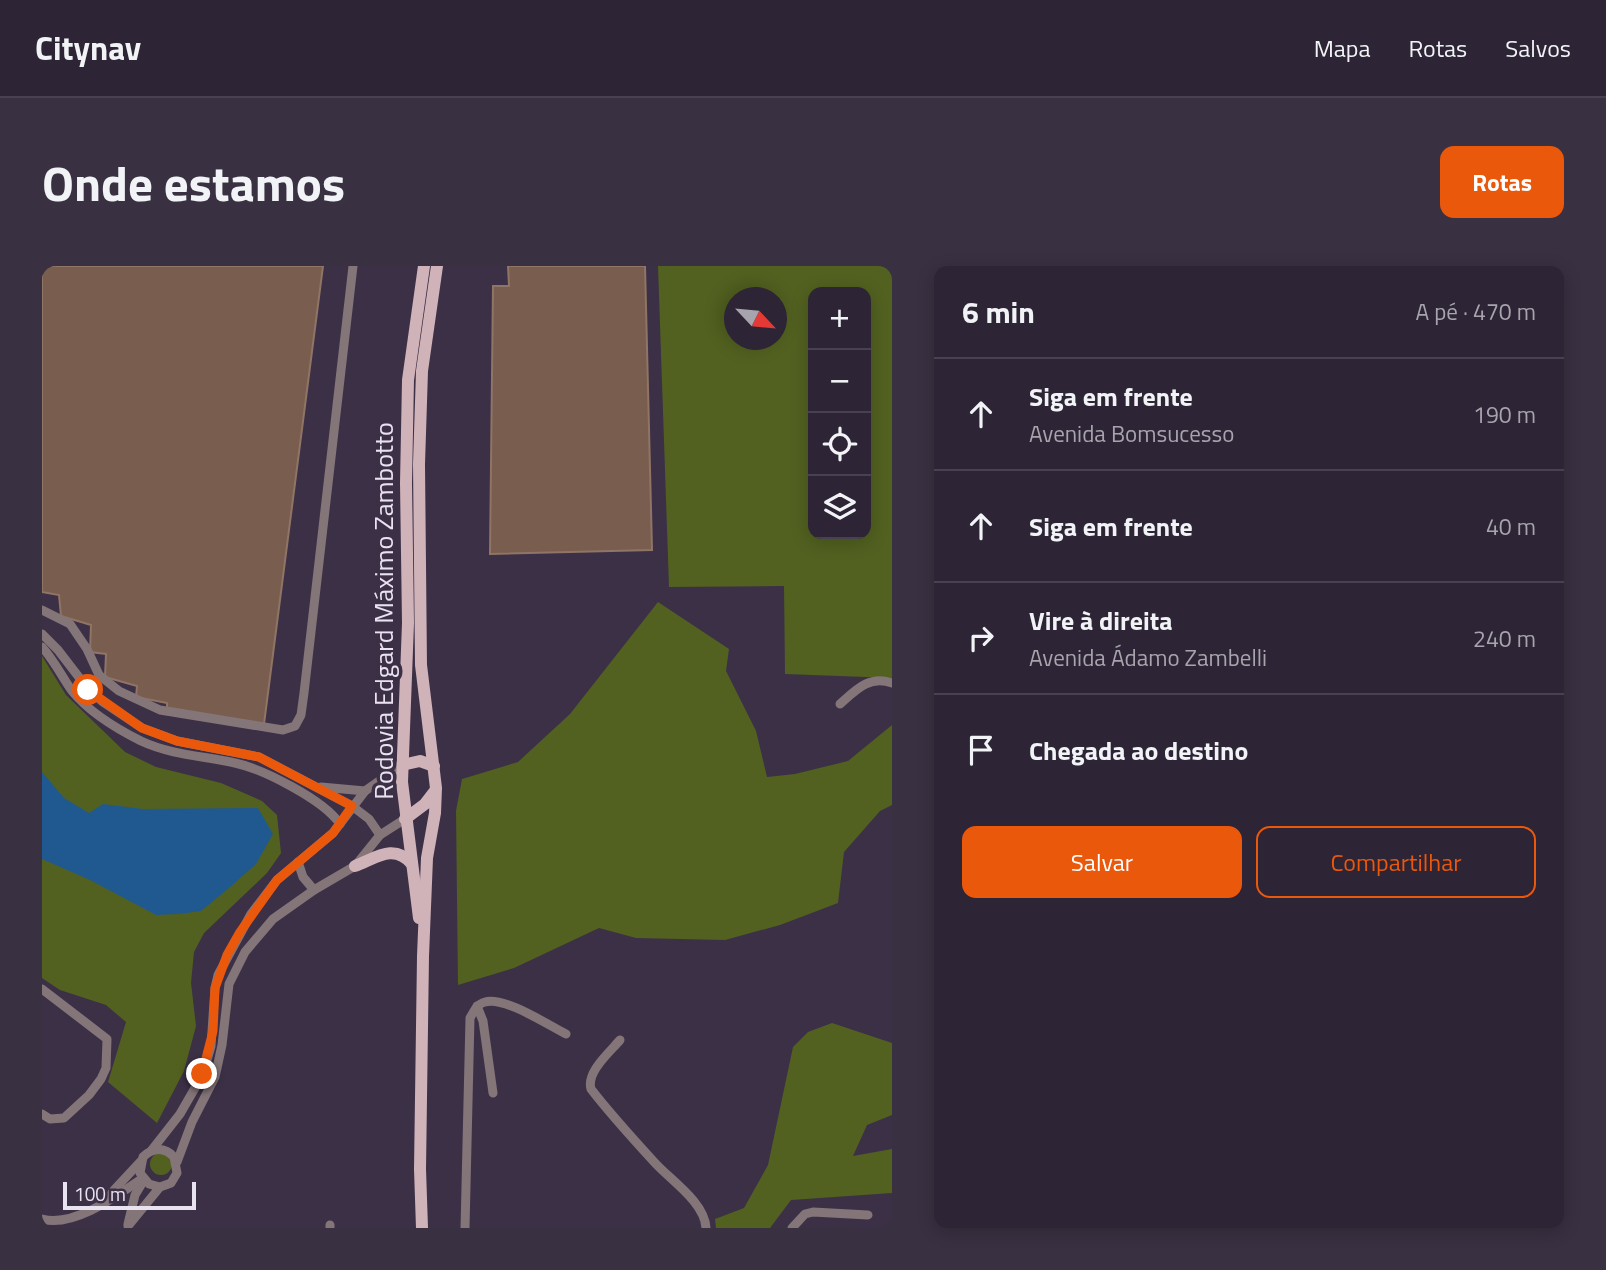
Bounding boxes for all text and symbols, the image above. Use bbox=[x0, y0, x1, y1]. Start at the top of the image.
text: Citynav bbox=[35, 23, 141, 73]
text: Mapa bbox=[1314, 30, 1370, 66]
text: Rotas bbox=[1408, 30, 1467, 66]
text: Salvos bbox=[1505, 30, 1571, 66]
text: Onde estamos bbox=[42, 145, 345, 220]
button: Rotas bbox=[1440, 146, 1564, 218]
north arrow bbox=[724, 287, 787, 350]
map controls bbox=[808, 287, 871, 539]
button: + bbox=[808, 287, 871, 350]
text: 6 min bbox=[962, 289, 1035, 335]
text: A pé · 470 m bbox=[1415, 294, 1536, 329]
button: − bbox=[808, 350, 871, 413]
text: Siga em frente bbox=[1029, 377, 1193, 416]
icon: ahead bbox=[962, 395, 1000, 433]
text: 190 m bbox=[1473, 397, 1536, 432]
button: locate bbox=[808, 413, 871, 476]
text: Avenida Bomsucesso bbox=[1029, 416, 1234, 451]
street label: Rodovia Edgard Máximo Zambotto bbox=[364, 422, 403, 800]
button: layers bbox=[808, 476, 871, 539]
icon: ahead bbox=[962, 507, 1000, 545]
text: Siga em frente bbox=[1029, 507, 1193, 546]
text: 40 m bbox=[1486, 509, 1536, 544]
text: Vire à direita bbox=[1029, 601, 1172, 640]
icon: right bbox=[962, 619, 1000, 657]
text: 240 m bbox=[1473, 621, 1536, 656]
text: Avenida Ádamo Zambelli bbox=[1029, 640, 1267, 675]
route start bbox=[72, 674, 103, 705]
icon: arrive bbox=[962, 731, 1000, 769]
text: Chegada ao destino bbox=[1029, 731, 1248, 770]
button: Salvar bbox=[962, 826, 1242, 898]
button: Compartilhar bbox=[1256, 826, 1536, 898]
route end bbox=[186, 1058, 217, 1089]
scale bar bbox=[63, 1179, 196, 1211]
text: 100 m bbox=[74, 1179, 126, 1208]

